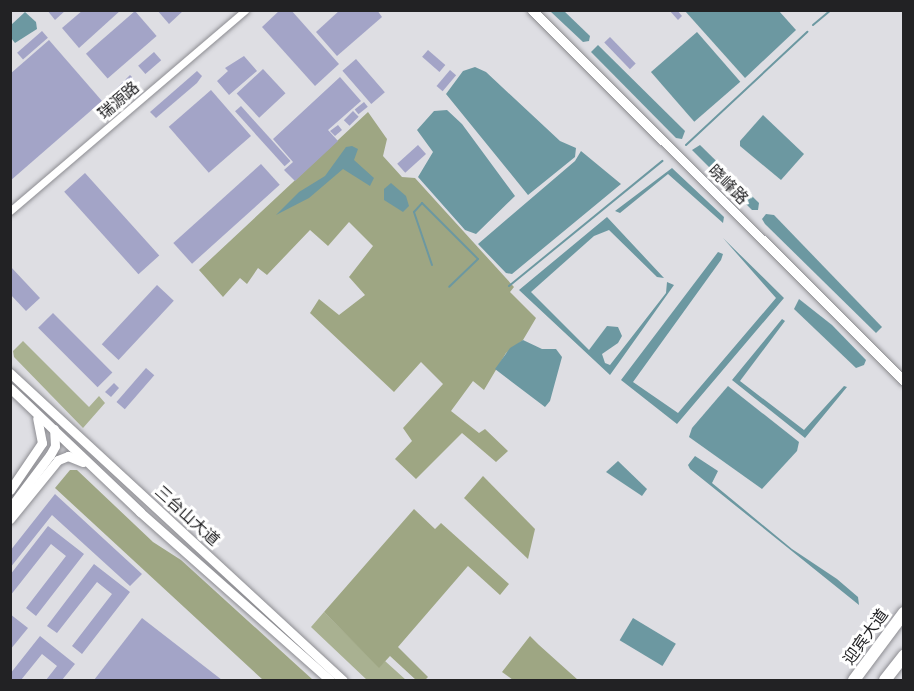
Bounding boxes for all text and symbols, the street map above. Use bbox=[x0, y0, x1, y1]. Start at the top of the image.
street label: 瑞源路 bbox=[95, 78, 143, 124]
street label: 晓峰路 bbox=[704, 161, 752, 209]
street label: 三台山大道 bbox=[151, 482, 223, 550]
street label: 迎宾大道 bbox=[839, 605, 893, 669]

